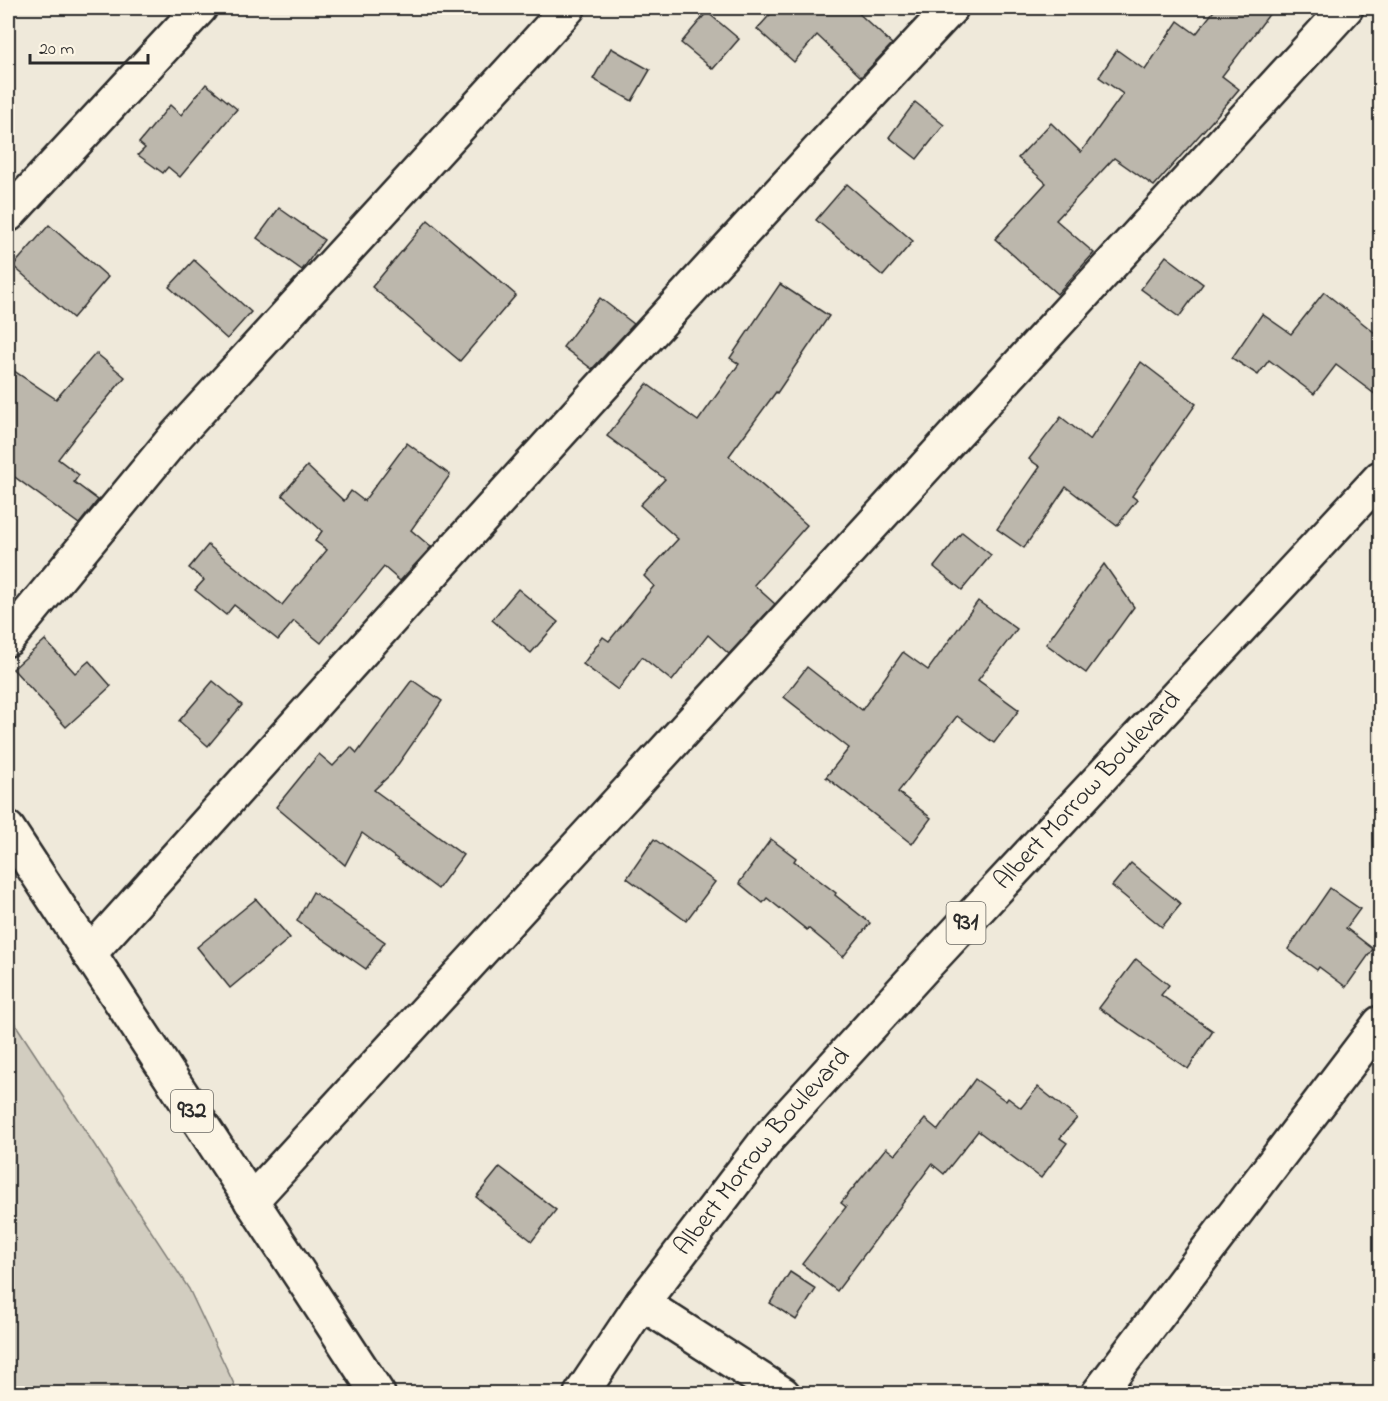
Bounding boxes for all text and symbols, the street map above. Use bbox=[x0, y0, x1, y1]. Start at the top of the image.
scale bar bbox=[30, 27, 148, 65]
text: 20 m bbox=[39, 37, 74, 63]
street label: Albert Morrow Boulevard bbox=[985, 683, 1191, 899]
road number: 931 bbox=[946, 902, 986, 944]
street label: Albert Morrow Boulevard bbox=[665, 1039, 861, 1264]
road number: 932 bbox=[171, 1090, 213, 1132]

